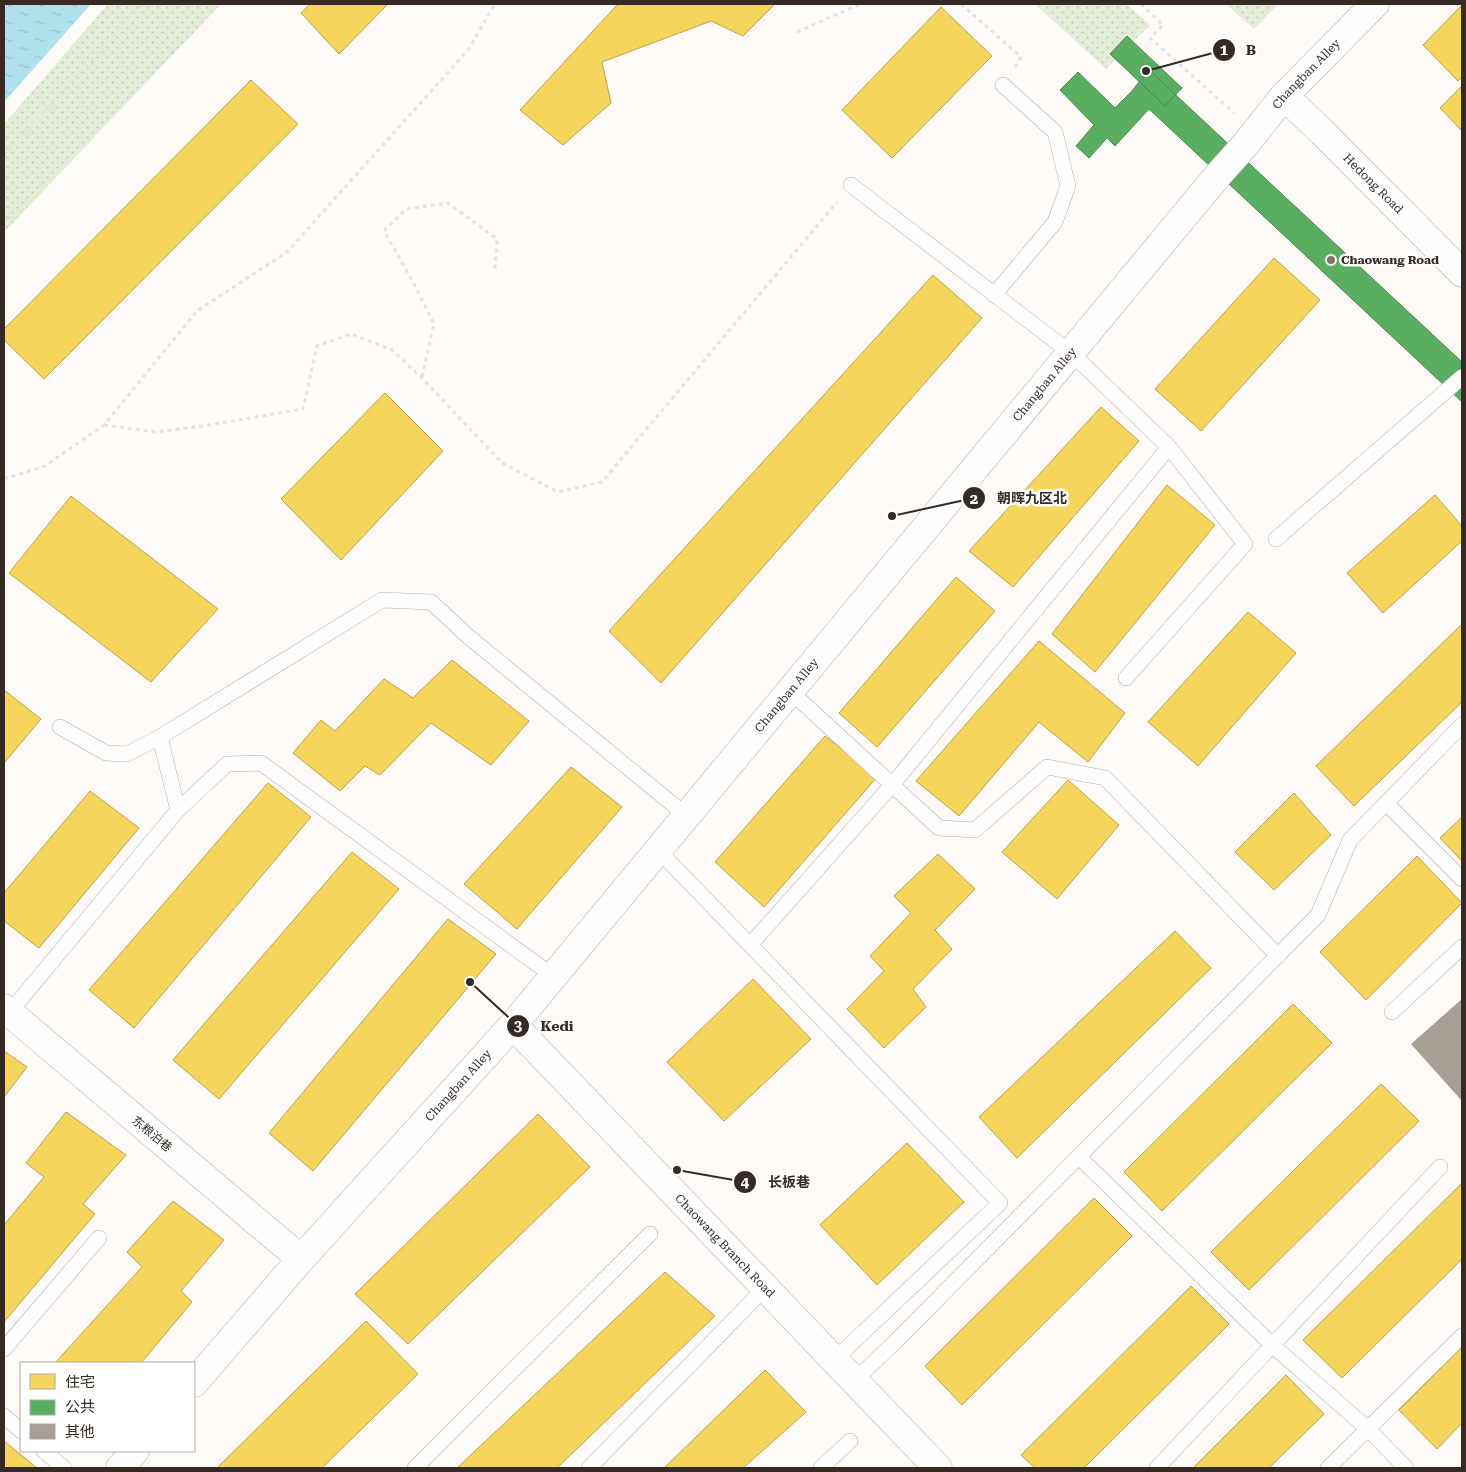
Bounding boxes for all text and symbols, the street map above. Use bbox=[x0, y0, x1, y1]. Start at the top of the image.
callout: B bbox=[1211, 35, 1266, 64]
street label: Changban Alley bbox=[1269, 36, 1344, 112]
text: 1 bbox=[1220, 41, 1229, 59]
text: B bbox=[1246, 42, 1256, 58]
street label: Hedong Road bbox=[1340, 151, 1406, 217]
place label: Chaowang Road bbox=[1341, 253, 1439, 267]
marker: Chaowang Road bbox=[1325, 254, 1337, 266]
street label: Changban Alley bbox=[1010, 344, 1080, 424]
callout: 朝晖九区北 bbox=[962, 484, 1077, 513]
text: 2 bbox=[970, 490, 978, 508]
text: 朝晖九区北 bbox=[997, 490, 1067, 506]
street label: Changban Alley bbox=[752, 655, 822, 735]
callout: Kedi bbox=[506, 1012, 584, 1041]
text: 3 bbox=[514, 1017, 523, 1035]
text: Kedi bbox=[541, 1018, 574, 1034]
street label: Changban Alley bbox=[422, 1046, 495, 1124]
street label: 东粮泊巷 bbox=[129, 1113, 175, 1155]
callout: 长板巷 bbox=[733, 1167, 820, 1196]
text: 4 bbox=[741, 1173, 750, 1191]
text: 长板巷 bbox=[768, 1174, 810, 1190]
street label: Chaowang Branch Road bbox=[672, 1191, 778, 1301]
legend bbox=[20, 1362, 195, 1452]
text: 住宅 bbox=[65, 1373, 95, 1391]
text: 公共 bbox=[65, 1398, 95, 1416]
text: 其他 bbox=[65, 1423, 95, 1441]

